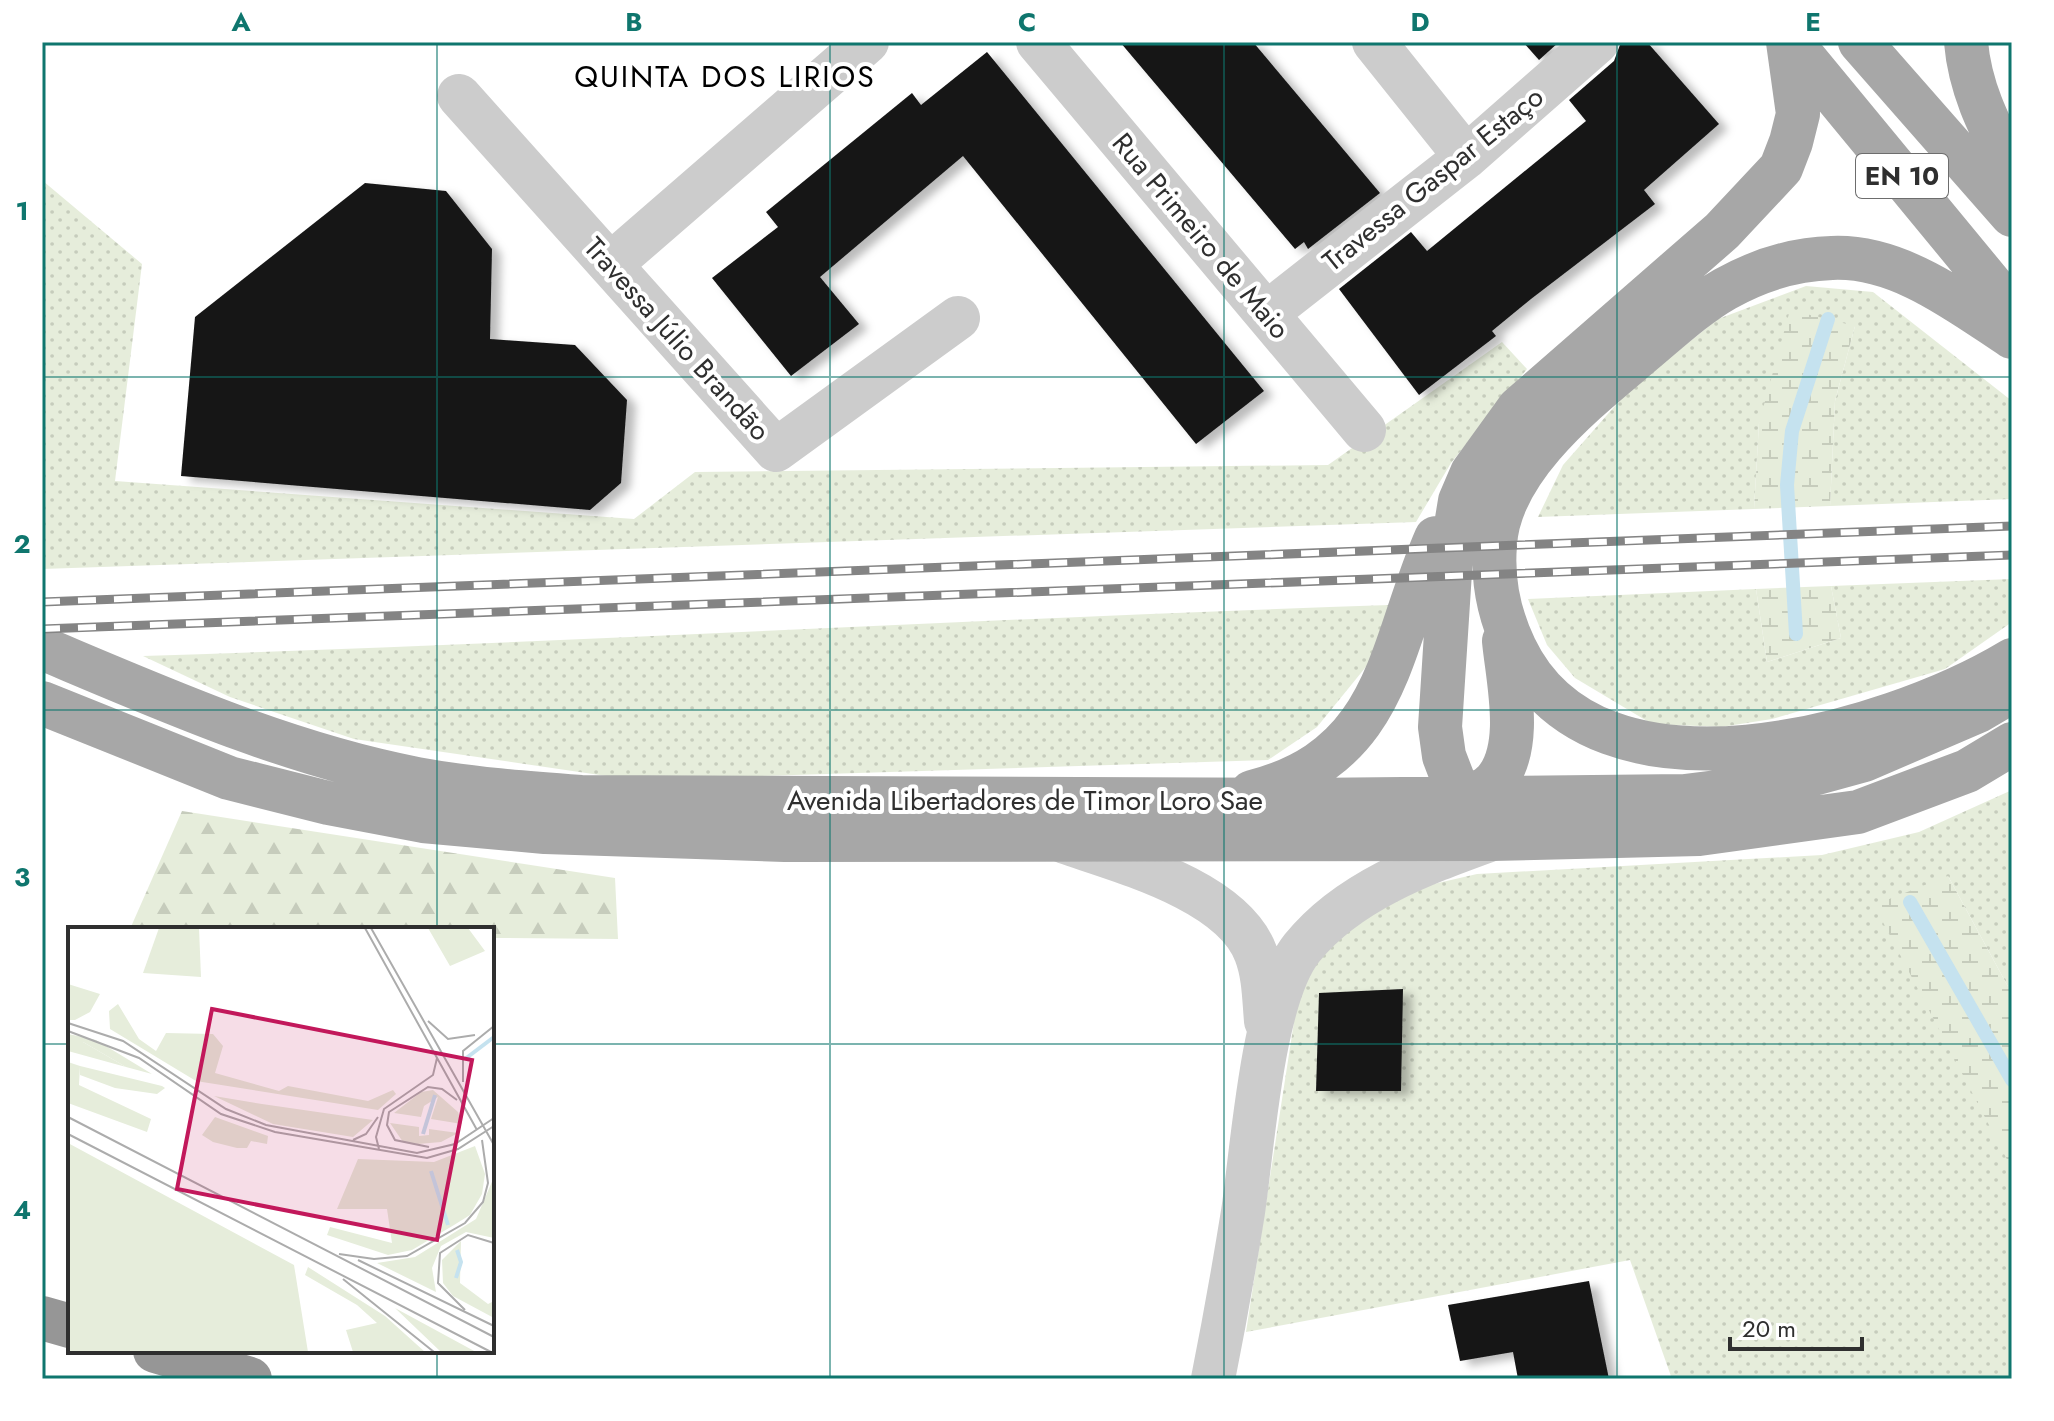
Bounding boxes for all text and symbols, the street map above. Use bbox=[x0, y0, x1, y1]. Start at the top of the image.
text: A bbox=[230, 3, 251, 41]
text: B bbox=[625, 3, 643, 41]
text: C bbox=[1018, 3, 1036, 41]
text: D bbox=[1410, 3, 1430, 41]
text: E bbox=[1805, 3, 1821, 41]
district label: QUINTA DOS LIRIOS bbox=[574, 55, 876, 98]
street label: Travessa Gaspar Estaço bbox=[1314, 77, 1552, 281]
street label: Rua Primeiro de Maio bbox=[1102, 124, 1300, 348]
road number: EN 10 bbox=[1856, 154, 1948, 198]
text: 1 bbox=[15, 192, 29, 230]
street label: Travessa Júlio Brandão bbox=[574, 228, 780, 450]
text: 2 bbox=[13, 525, 31, 563]
street label: Avenida Libertadores de Timor Loro Sae bbox=[787, 780, 1263, 821]
text: 3 bbox=[14, 858, 30, 896]
inset map bbox=[68, 927, 494, 1353]
text: 4 bbox=[13, 1191, 31, 1229]
scale bar bbox=[1730, 1301, 1862, 1351]
text: 20 m bbox=[1742, 1311, 1796, 1346]

